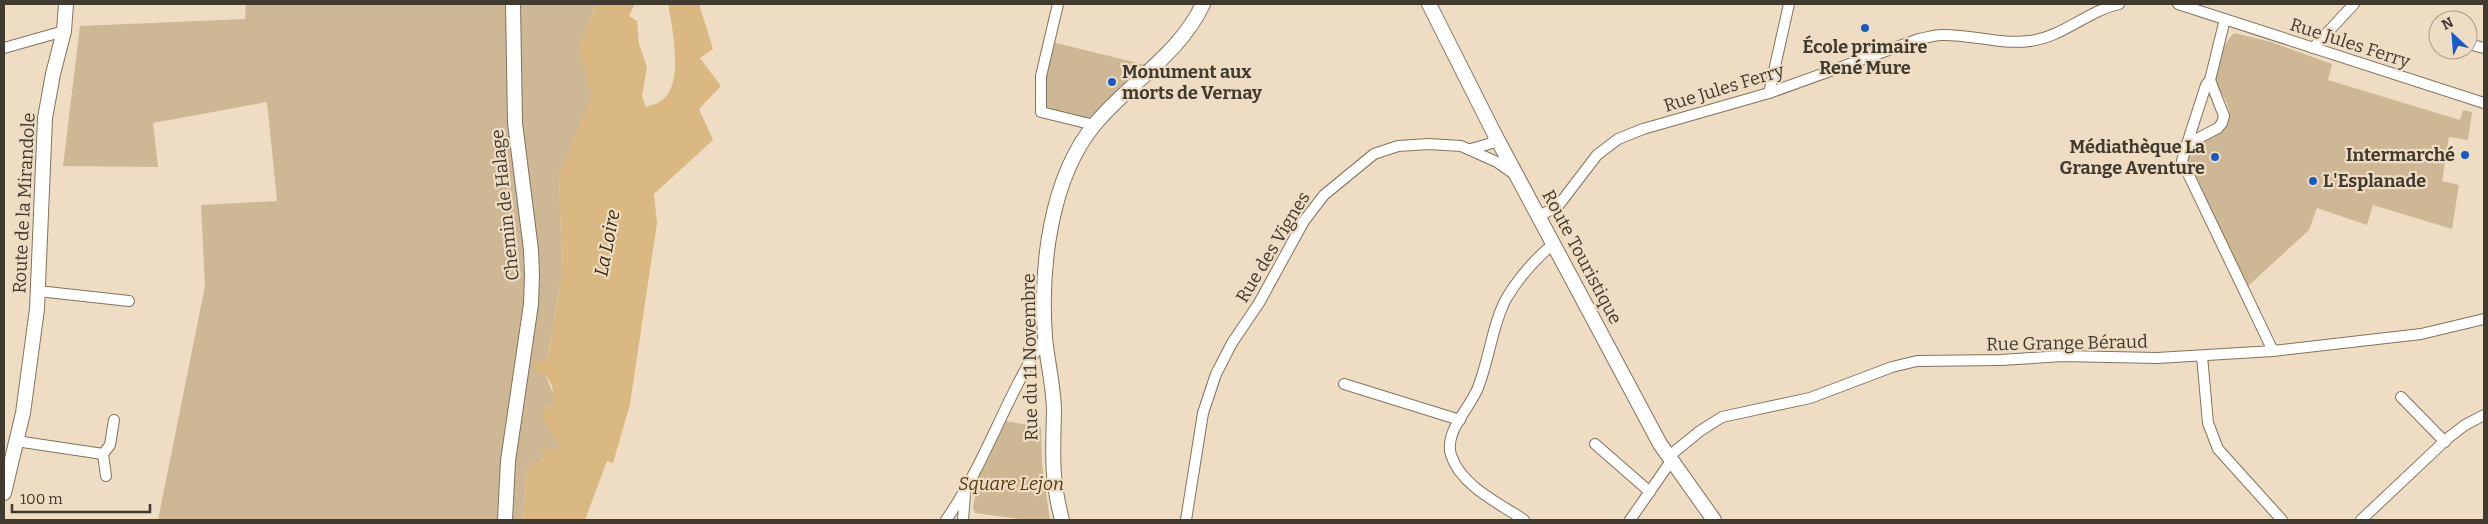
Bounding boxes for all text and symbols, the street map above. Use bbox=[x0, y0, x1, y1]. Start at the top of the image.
north arrow bbox=[2428, 10, 2478, 60]
street label: Rue Jules Ferry bbox=[2287, 13, 2413, 73]
text: N bbox=[2439, 14, 2456, 34]
marker: École primaire René Mure bbox=[1859, 22, 1871, 34]
place label: École primaire René Mure bbox=[1803, 35, 1928, 79]
street label: Rue Jules Ferry bbox=[1661, 59, 1787, 117]
place label: Monument aux morts de Vernay bbox=[1122, 61, 1263, 104]
marker: Monument aux morts de Vernay bbox=[1106, 76, 1118, 88]
street label: Route de la Mirandole bbox=[8, 112, 40, 294]
street label: Chemin de Halage bbox=[486, 128, 524, 282]
place label: Médiathèque La Grange Aventure bbox=[2060, 136, 2205, 179]
place label: Intermarché bbox=[2346, 144, 2455, 166]
marker: Intermarché bbox=[2459, 149, 2471, 161]
marker: Médiathèque La Grange Aventure bbox=[2209, 151, 2221, 163]
place label: L'Esplanade bbox=[2323, 170, 2426, 192]
marker: L'Esplanade bbox=[2307, 175, 2319, 187]
street label: Route Touristique bbox=[1537, 186, 1627, 328]
street label: Rue des Vignes bbox=[1231, 188, 1315, 306]
water label: La Loire bbox=[589, 207, 625, 278]
street label: Rue du 11 Novembre bbox=[1018, 273, 1042, 441]
street label: Rue Grange Béraud bbox=[1986, 331, 2148, 355]
park label: Square Lejon bbox=[958, 473, 1064, 495]
scale bar bbox=[12, 482, 150, 514]
text: 100 m bbox=[20, 490, 63, 508]

